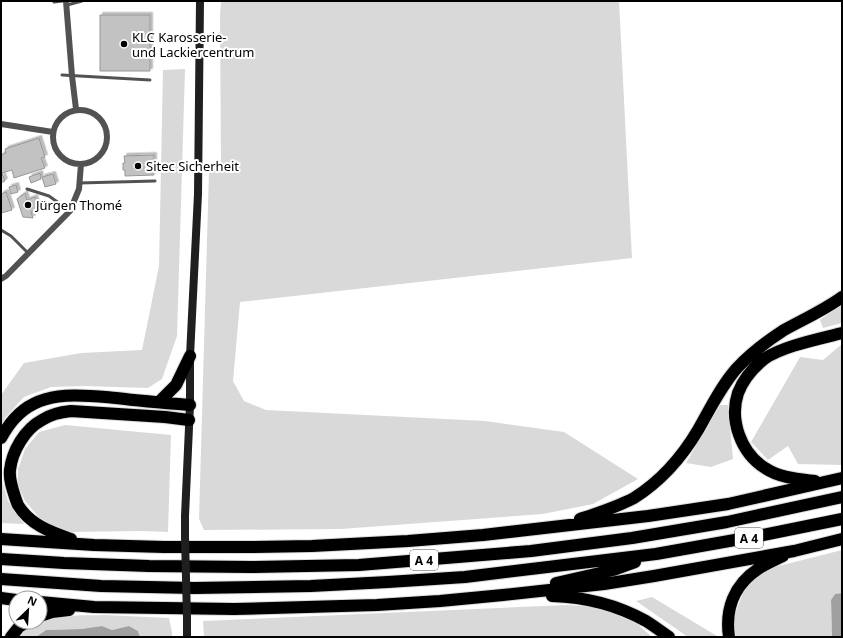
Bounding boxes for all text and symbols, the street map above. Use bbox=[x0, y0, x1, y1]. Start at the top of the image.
place label: KLC Karosserie- und Lackiercentrum bbox=[132, 28, 254, 61]
marker: KLC Karosserie- und Lackiercentrum bbox=[119, 39, 129, 49]
place label: Sitec Sicherheit bbox=[146, 157, 239, 175]
marker: Sitec Sicherheit bbox=[133, 161, 143, 171]
place label: Jürgen Thomé bbox=[34, 196, 122, 214]
marker: Jürgen Thomé bbox=[23, 200, 33, 210]
road number: A 4 bbox=[735, 528, 763, 548]
road number: A 4 bbox=[410, 550, 438, 570]
north arrow bbox=[8, 590, 48, 630]
text: N bbox=[25, 592, 40, 609]

